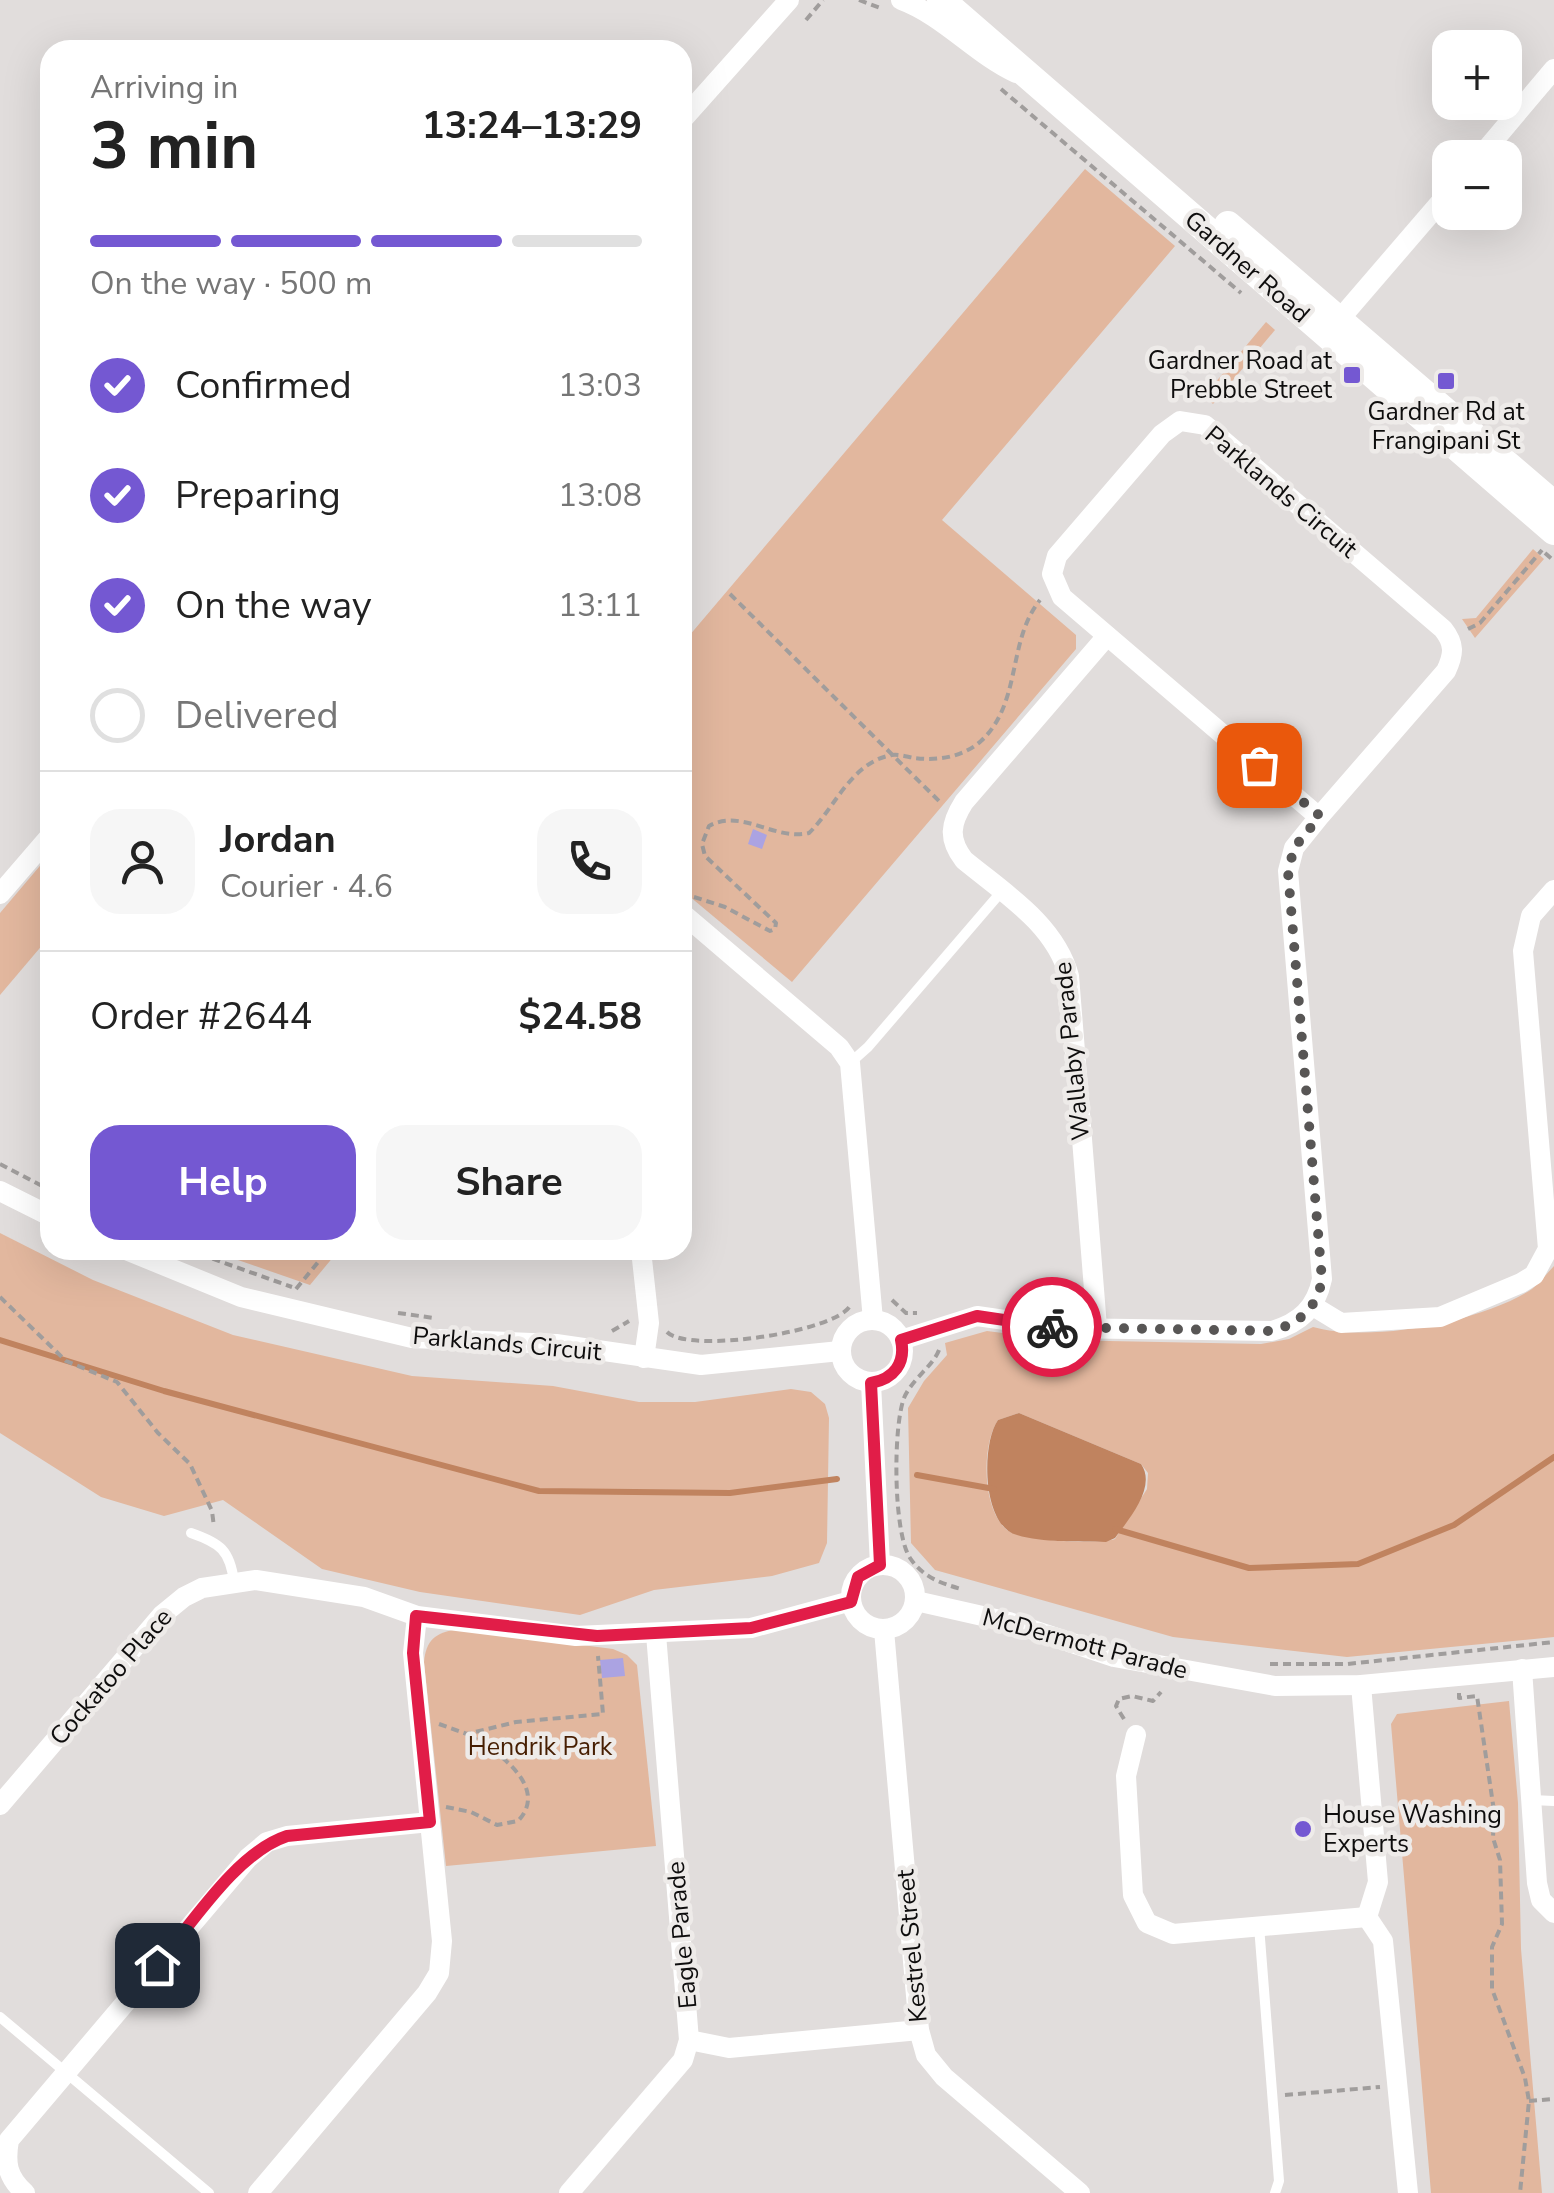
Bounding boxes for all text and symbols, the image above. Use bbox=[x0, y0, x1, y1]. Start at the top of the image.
map controls bbox=[1432, 30, 1522, 230]
button: + bbox=[1432, 30, 1522, 120]
text: Arriving in bbox=[90, 66, 238, 109]
text: 13:24–13:29 bbox=[422, 100, 642, 151]
text: 3 min bbox=[90, 102, 258, 191]
button: − bbox=[1432, 140, 1522, 230]
street label: Gardner Road bbox=[1177, 203, 1317, 331]
text: On the way · 500 m bbox=[90, 262, 372, 305]
place label: Gardner Road at Prebble Street bbox=[1148, 344, 1332, 407]
icon: check bbox=[90, 358, 145, 413]
text: Confirmed bbox=[175, 360, 352, 411]
text: 13:03 bbox=[558, 364, 642, 407]
marker: Gardner Road at Prebble Street bbox=[1341, 364, 1363, 386]
marker: Gardner Rd at Frangipani St bbox=[1435, 370, 1457, 392]
place label: Gardner Rd at Frangipani St bbox=[1367, 395, 1525, 458]
street label: Parklands Circuit bbox=[1198, 418, 1365, 566]
icon: check bbox=[90, 468, 145, 523]
text: Preparing bbox=[175, 470, 341, 521]
text: 13:08 bbox=[558, 474, 642, 517]
icon: check bbox=[90, 578, 145, 633]
text: On the way bbox=[175, 580, 371, 631]
text: 13:11 bbox=[558, 584, 642, 627]
text: Delivered bbox=[175, 690, 339, 741]
pin bbox=[1217, 723, 1302, 808]
icon: bag bbox=[1232, 738, 1287, 793]
button: person bbox=[90, 809, 195, 914]
button: phone bbox=[537, 809, 642, 914]
text: Jordan bbox=[220, 814, 336, 865]
text: Courier · 4.6 bbox=[220, 865, 393, 908]
street label: Wallaby Parade bbox=[1046, 960, 1098, 1142]
text: Order #2644 bbox=[90, 991, 312, 1042]
text: $24.58 bbox=[519, 991, 642, 1042]
button: Help bbox=[90, 1125, 356, 1240]
button: Share bbox=[376, 1125, 642, 1240]
courier bbox=[1002, 1277, 1102, 1377]
icon: bike bbox=[1025, 1300, 1080, 1355]
street label: Parklands Circuit bbox=[411, 1319, 603, 1369]
street label: McDermott Parade bbox=[979, 1600, 1191, 1688]
street label: Cockatoo Place bbox=[42, 1601, 180, 1753]
park label: Hendrik Park bbox=[468, 1730, 613, 1764]
place label: House Washing Experts bbox=[1323, 1798, 1502, 1861]
marker: House Washing Experts bbox=[1292, 1818, 1314, 1840]
street label: Eagle Parade bbox=[659, 1860, 705, 2010]
street label: Kestrel Street bbox=[888, 1868, 936, 2024]
pin bbox=[115, 1923, 200, 2008]
icon: home bbox=[130, 1938, 185, 1993]

